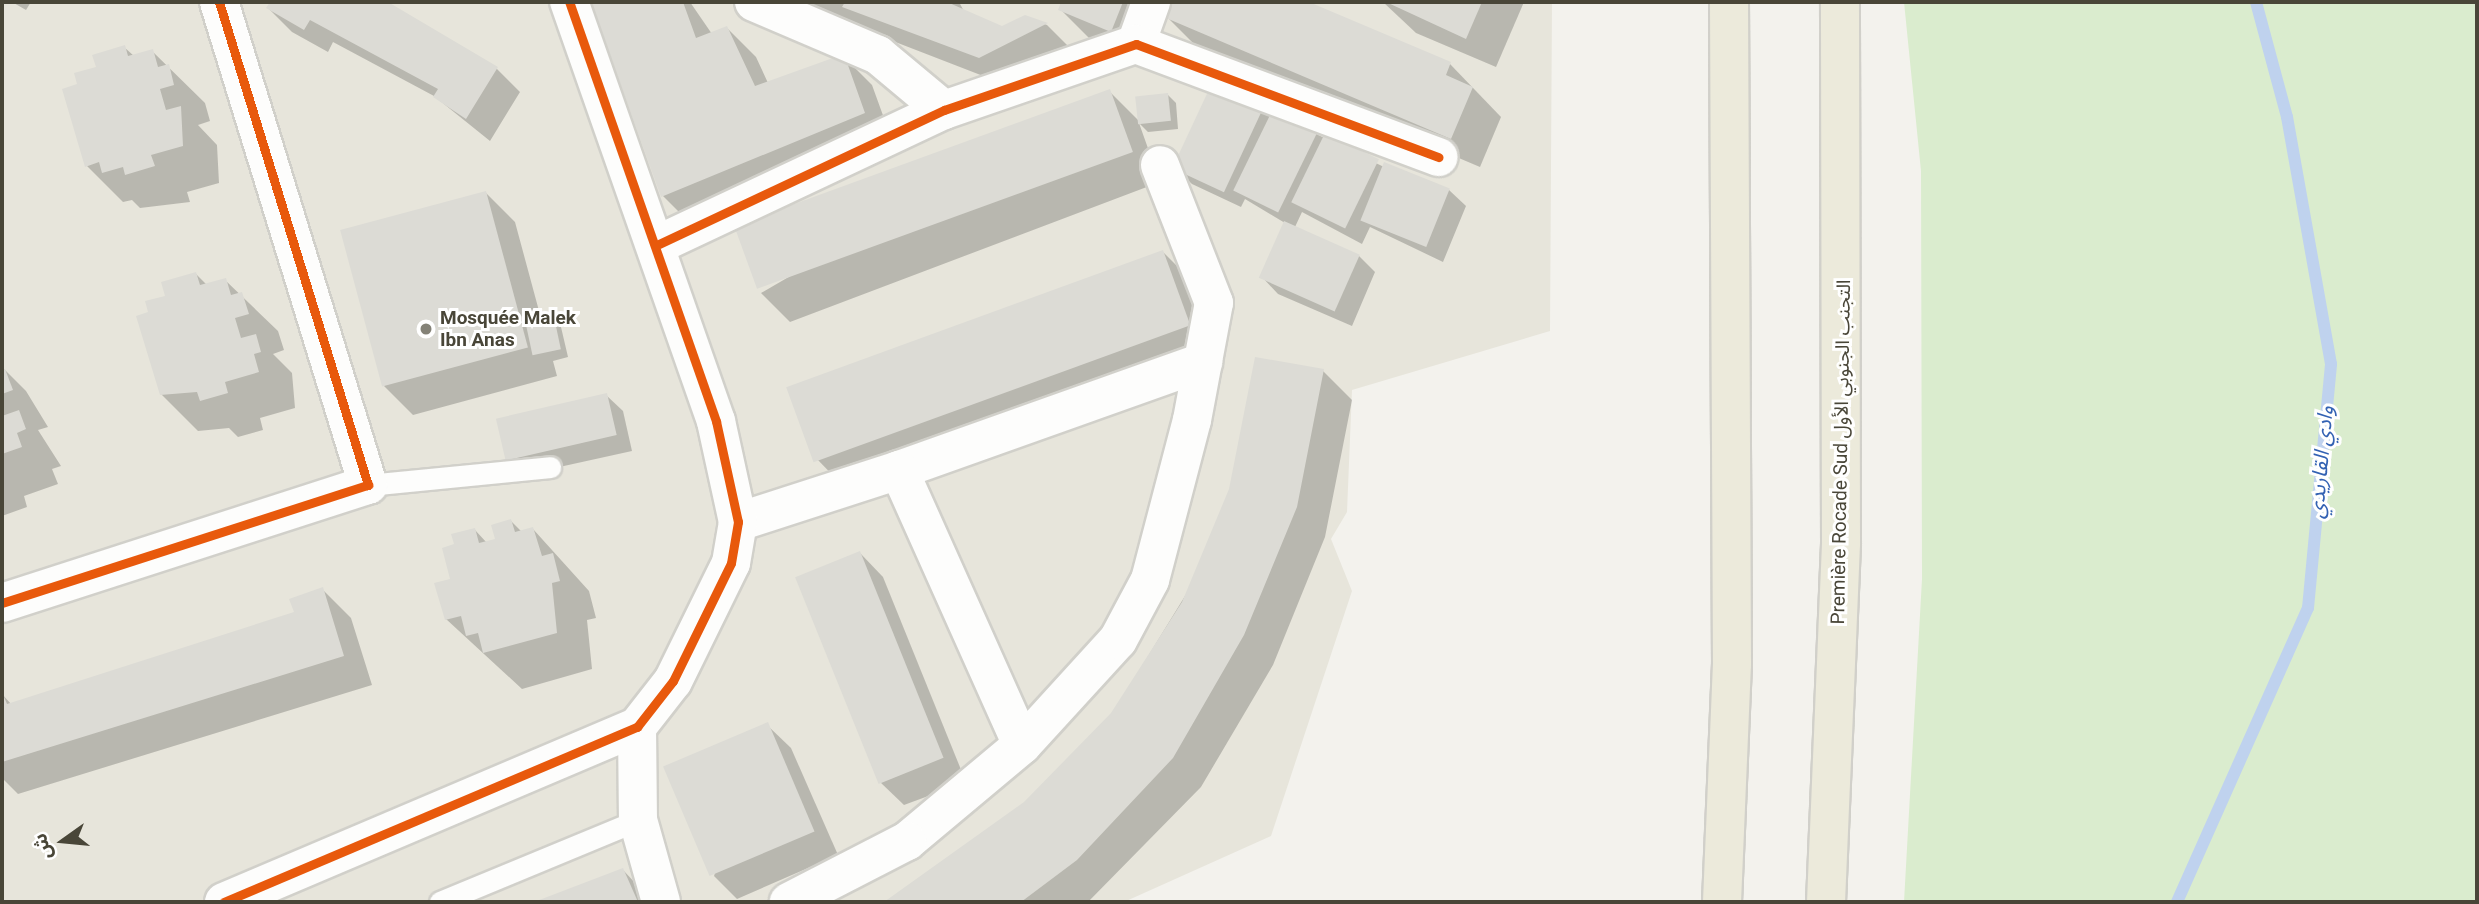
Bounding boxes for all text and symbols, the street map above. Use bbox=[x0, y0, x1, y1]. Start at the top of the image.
street label: Première Rocade Sud التجنب الجنوبي الأول bbox=[1827, 279, 1855, 625]
place label: Mosquée Malek Ibn Anas bbox=[440, 307, 576, 351]
marker: Mosquée Malek Ibn Anas bbox=[418, 321, 434, 337]
water label: وادي القاريدي bbox=[2304, 405, 2338, 519]
north arrow bbox=[28, 806, 98, 876]
text: ش bbox=[28, 831, 57, 862]

